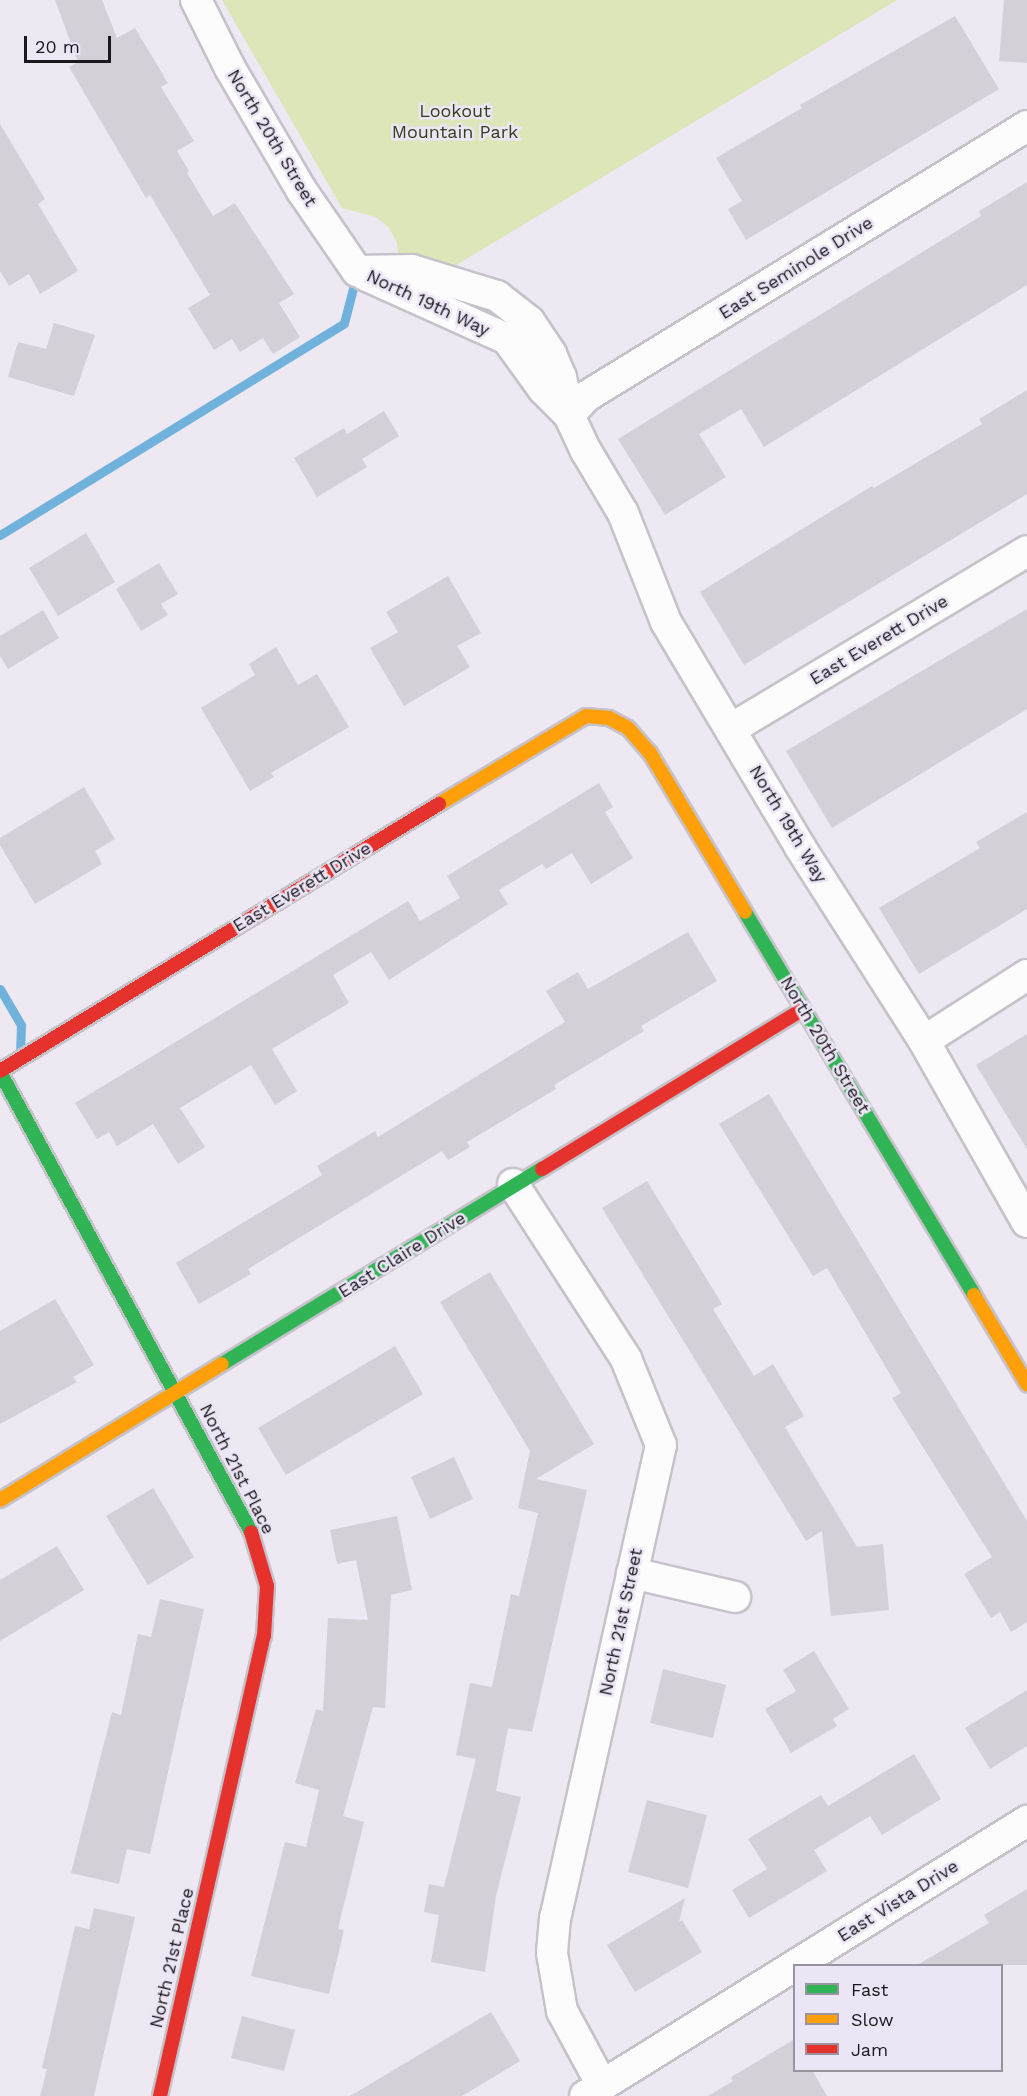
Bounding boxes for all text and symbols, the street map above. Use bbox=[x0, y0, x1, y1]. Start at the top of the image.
scale bar bbox=[27, 24, 114, 62]
text: 20 m bbox=[35, 36, 80, 57]
street label: North 20th Street bbox=[223, 65, 321, 211]
park label: Lookout Mountain Park bbox=[392, 101, 518, 144]
street label: East Seminole Drive bbox=[715, 212, 877, 324]
street label: North 19th Way bbox=[363, 265, 493, 341]
street label: East Everett Drive bbox=[806, 590, 952, 690]
street label: North 19th Way bbox=[744, 761, 832, 887]
street label: East Everett Drive bbox=[229, 837, 375, 937]
street label: North 20th Street bbox=[776, 972, 874, 1118]
street label: East Claire Drive bbox=[334, 1207, 470, 1303]
street label: North 21st Place bbox=[195, 1400, 279, 1538]
street label: North 21st Street bbox=[595, 1546, 647, 1698]
street label: East Vista Drive bbox=[833, 1855, 963, 1947]
street label: North 21st Place bbox=[145, 1886, 199, 2030]
legend bbox=[793, 1964, 1003, 2072]
text: Fast bbox=[851, 1979, 888, 2000]
text: Slow bbox=[851, 2009, 894, 2030]
text: Jam bbox=[851, 2039, 888, 2060]

